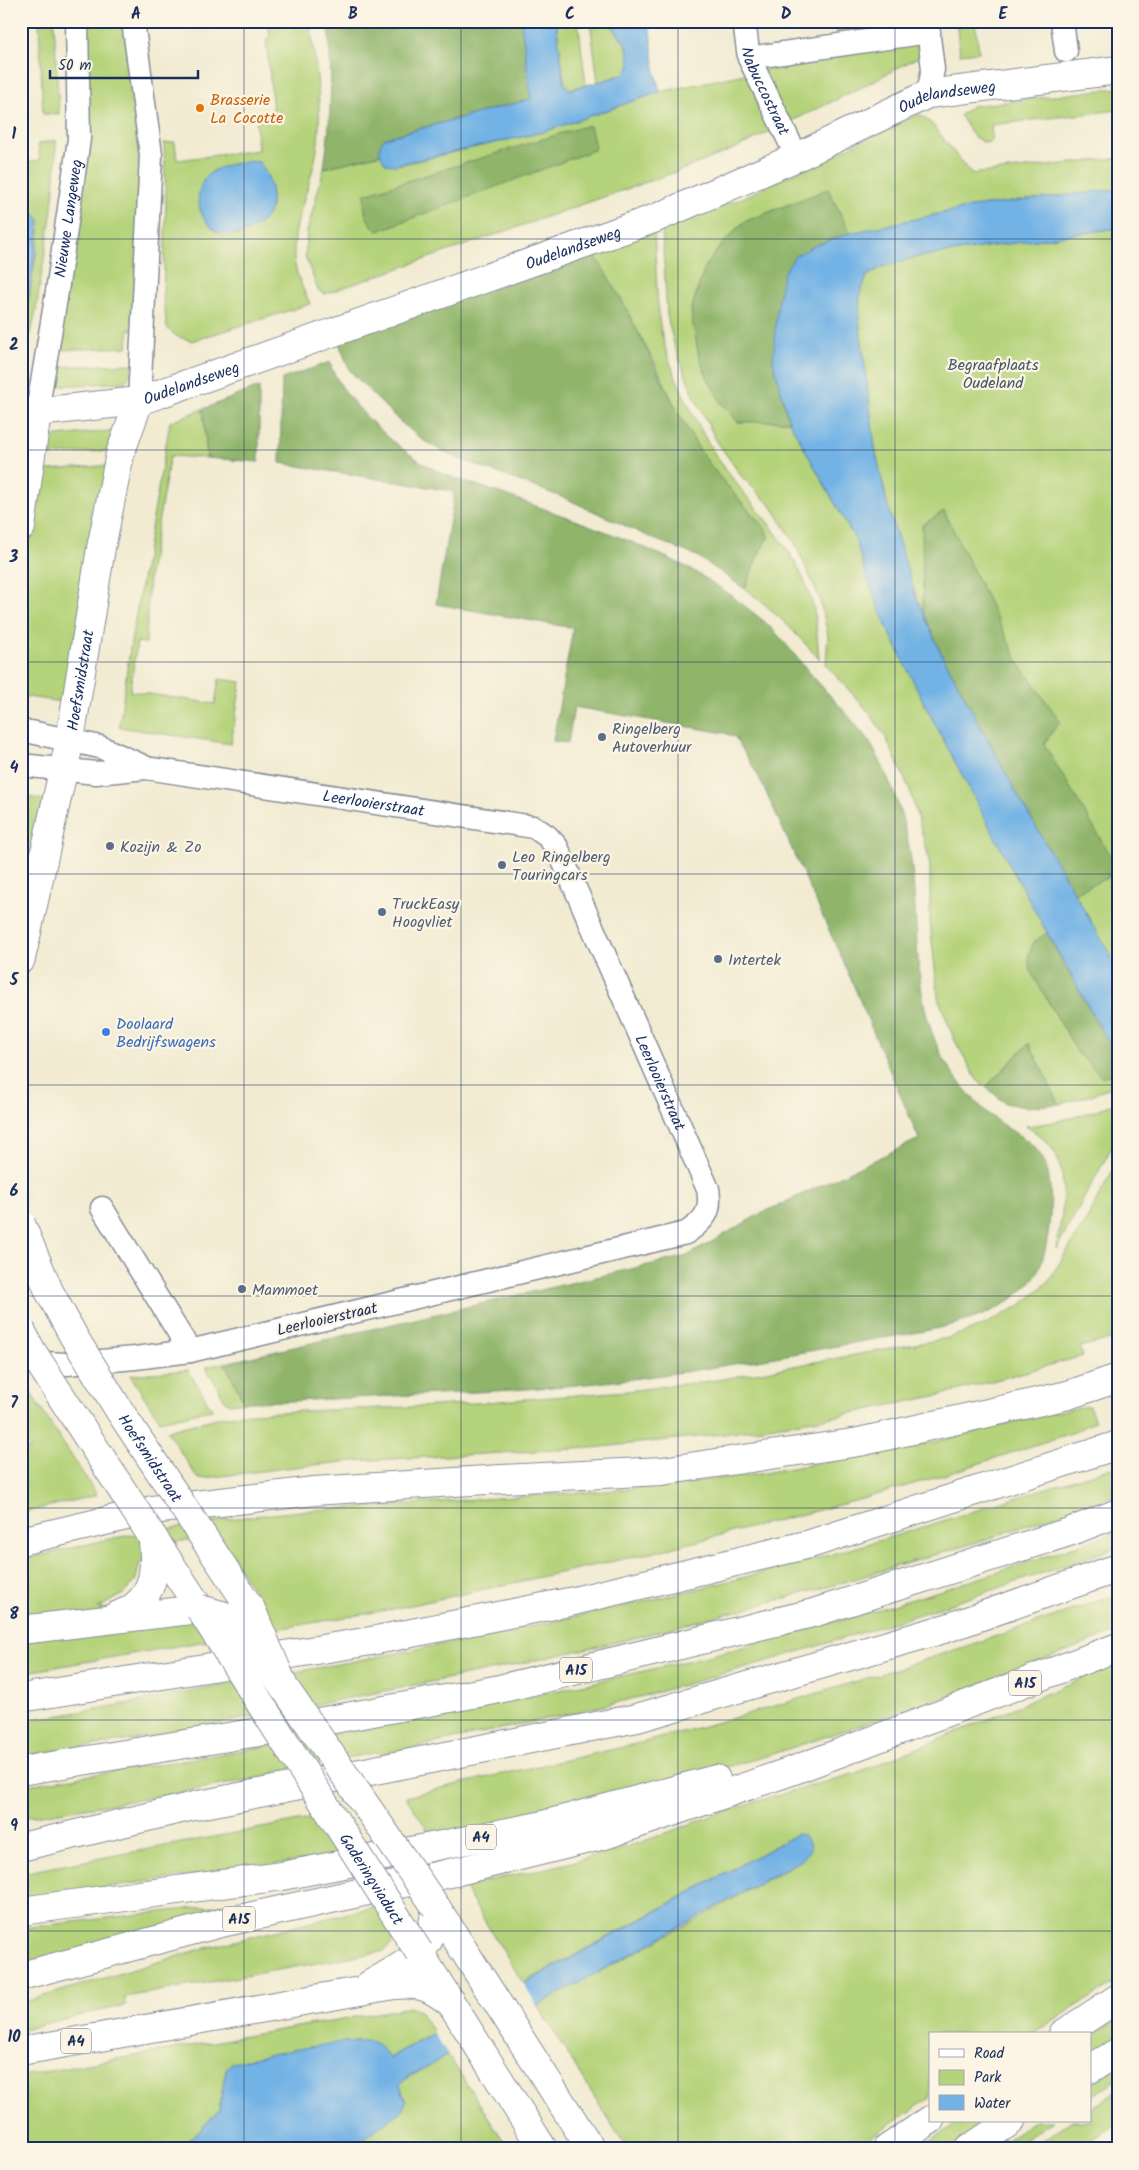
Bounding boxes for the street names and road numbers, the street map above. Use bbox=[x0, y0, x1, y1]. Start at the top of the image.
street label: Nabuccostraat bbox=[734, 46, 796, 141]
street label: Oudelandseweg bbox=[894, 75, 997, 121]
street label: Nieuwe Langeweg bbox=[48, 158, 90, 279]
street label: Oudelandseweg bbox=[522, 220, 625, 277]
street label: Oudelandseweg bbox=[140, 355, 243, 412]
street label: Hoefsmidstraat bbox=[61, 627, 102, 733]
street label: Leerlooierstraat bbox=[321, 784, 427, 824]
street label: Leerlooierstraat bbox=[627, 1031, 692, 1136]
street label: Leerlooierstraat bbox=[275, 1296, 381, 1343]
street label: Hoefsmidstraat bbox=[111, 1409, 189, 1509]
road number: A15 bbox=[560, 1658, 592, 1682]
road number: A15 bbox=[1009, 1670, 1041, 1696]
road number: A4 bbox=[466, 1824, 496, 1850]
street label: Gaderingviaduct bbox=[332, 1829, 410, 1931]
road number: A15 bbox=[223, 1906, 255, 1932]
road number: A4 bbox=[61, 2028, 91, 2054]

